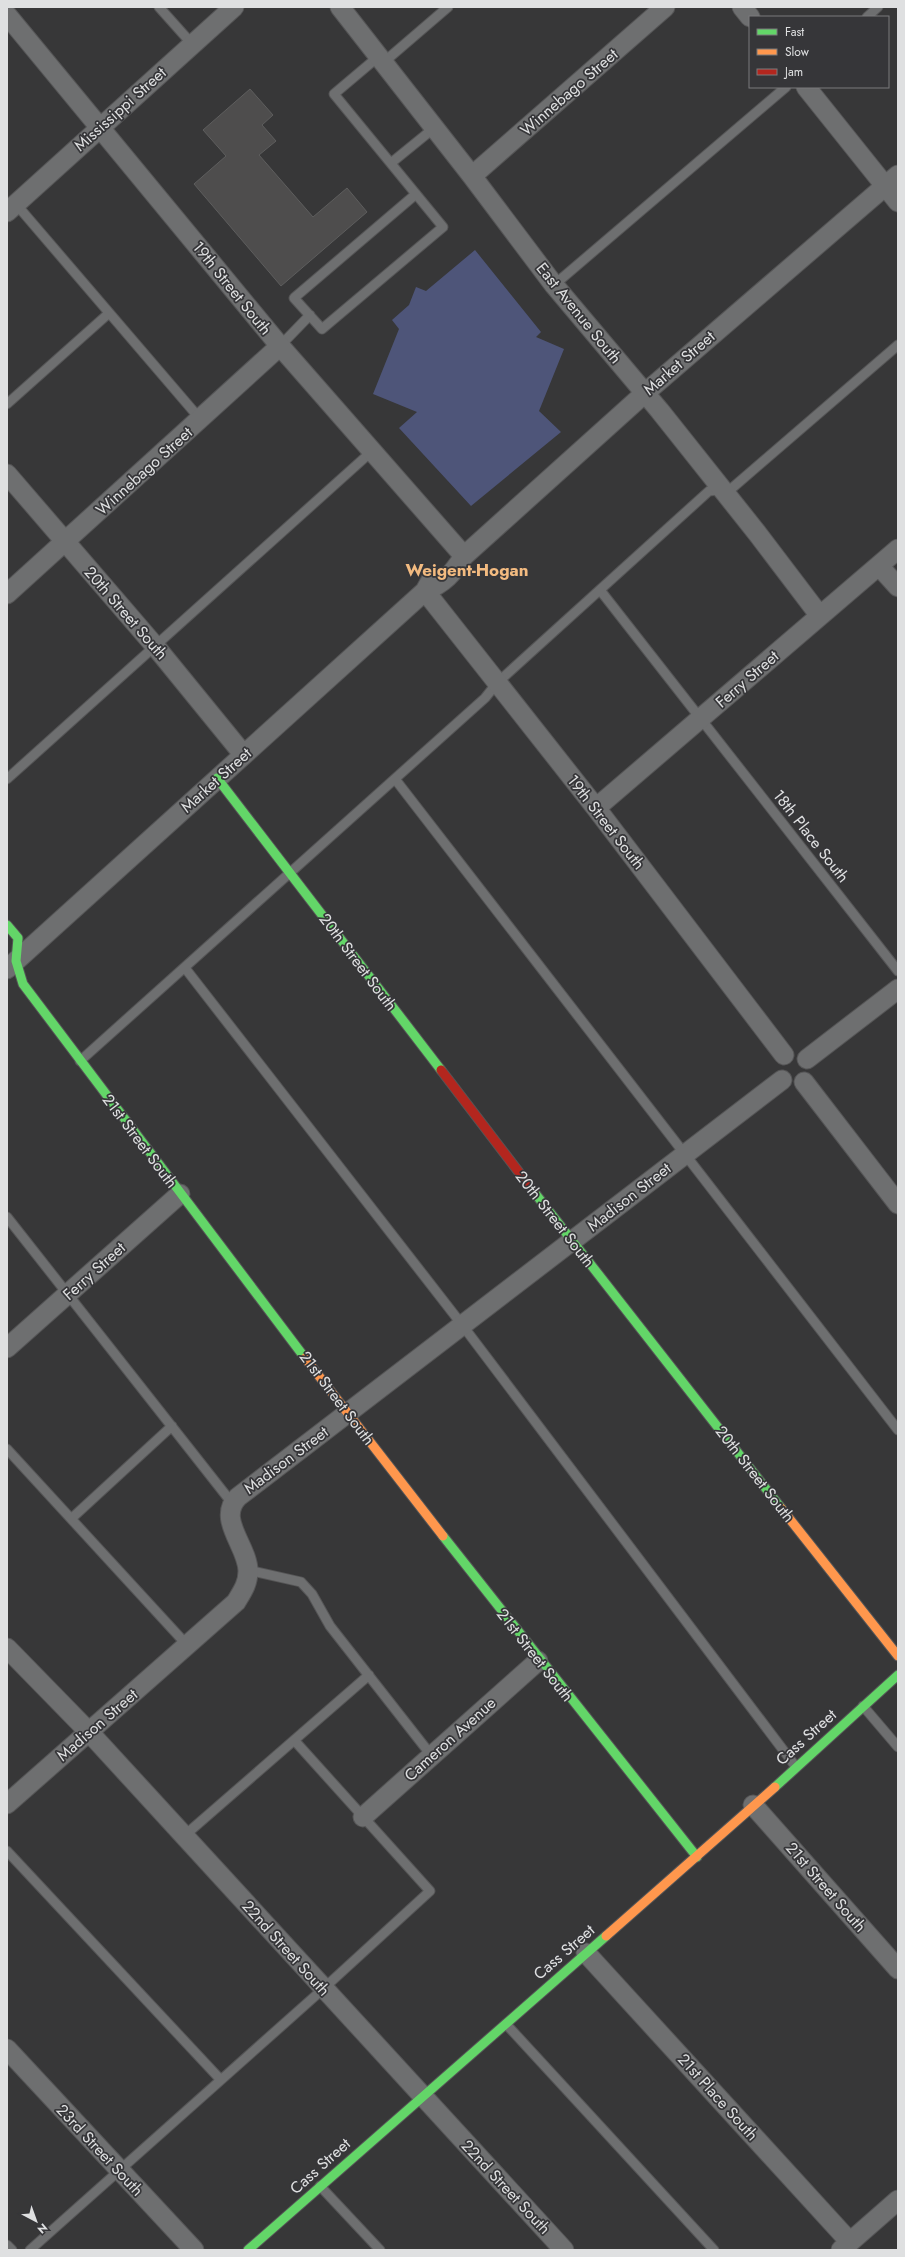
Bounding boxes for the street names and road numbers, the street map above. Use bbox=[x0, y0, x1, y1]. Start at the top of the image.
street label: Winnebago Street bbox=[515, 43, 623, 141]
street label: Mississippi Street bbox=[69, 61, 171, 157]
street label: 19th Street South bbox=[187, 236, 277, 340]
street label: East Avenue South bbox=[531, 257, 627, 369]
street label: Market Street bbox=[638, 325, 720, 401]
street label: Winnebago Street bbox=[91, 421, 197, 521]
street label: 20th Street South bbox=[79, 561, 173, 665]
street label: Ferry Street bbox=[710, 645, 784, 713]
street label: Market Street bbox=[176, 742, 257, 818]
street label: 19th Street South bbox=[562, 770, 650, 874]
street label: 18th Place South bbox=[767, 785, 855, 887]
street label: 20th Street South bbox=[314, 908, 402, 1016]
street label: 21st Street South bbox=[97, 1089, 183, 1193]
street label: Madison Street bbox=[582, 1157, 676, 1237]
street label: 20th Street South bbox=[510, 1166, 600, 1272]
street label: Ferry Street bbox=[58, 1237, 131, 1305]
street label: 21st Street South bbox=[294, 1346, 380, 1450]
street label: Madison Street bbox=[239, 1420, 333, 1499]
street label: 20th Street South bbox=[710, 1421, 800, 1527]
street label: 21st Street South bbox=[491, 1604, 579, 1706]
street label: Madison Street bbox=[52, 1683, 143, 1767]
street label: Cameron Avenue bbox=[399, 1692, 501, 1786]
street label: Cass Street bbox=[771, 1703, 842, 1770]
street label: 21st Street South bbox=[780, 1837, 872, 1937]
street label: 22nd Street South bbox=[237, 1895, 335, 2001]
street label: Cass Street bbox=[528, 1919, 600, 1985]
street label: 21st Place South bbox=[673, 2048, 763, 2146]
street label: 23rd Street South bbox=[51, 2099, 149, 2201]
street label: Cass Street bbox=[285, 2132, 356, 2199]
street label: 22nd Street South bbox=[456, 2135, 556, 2239]

